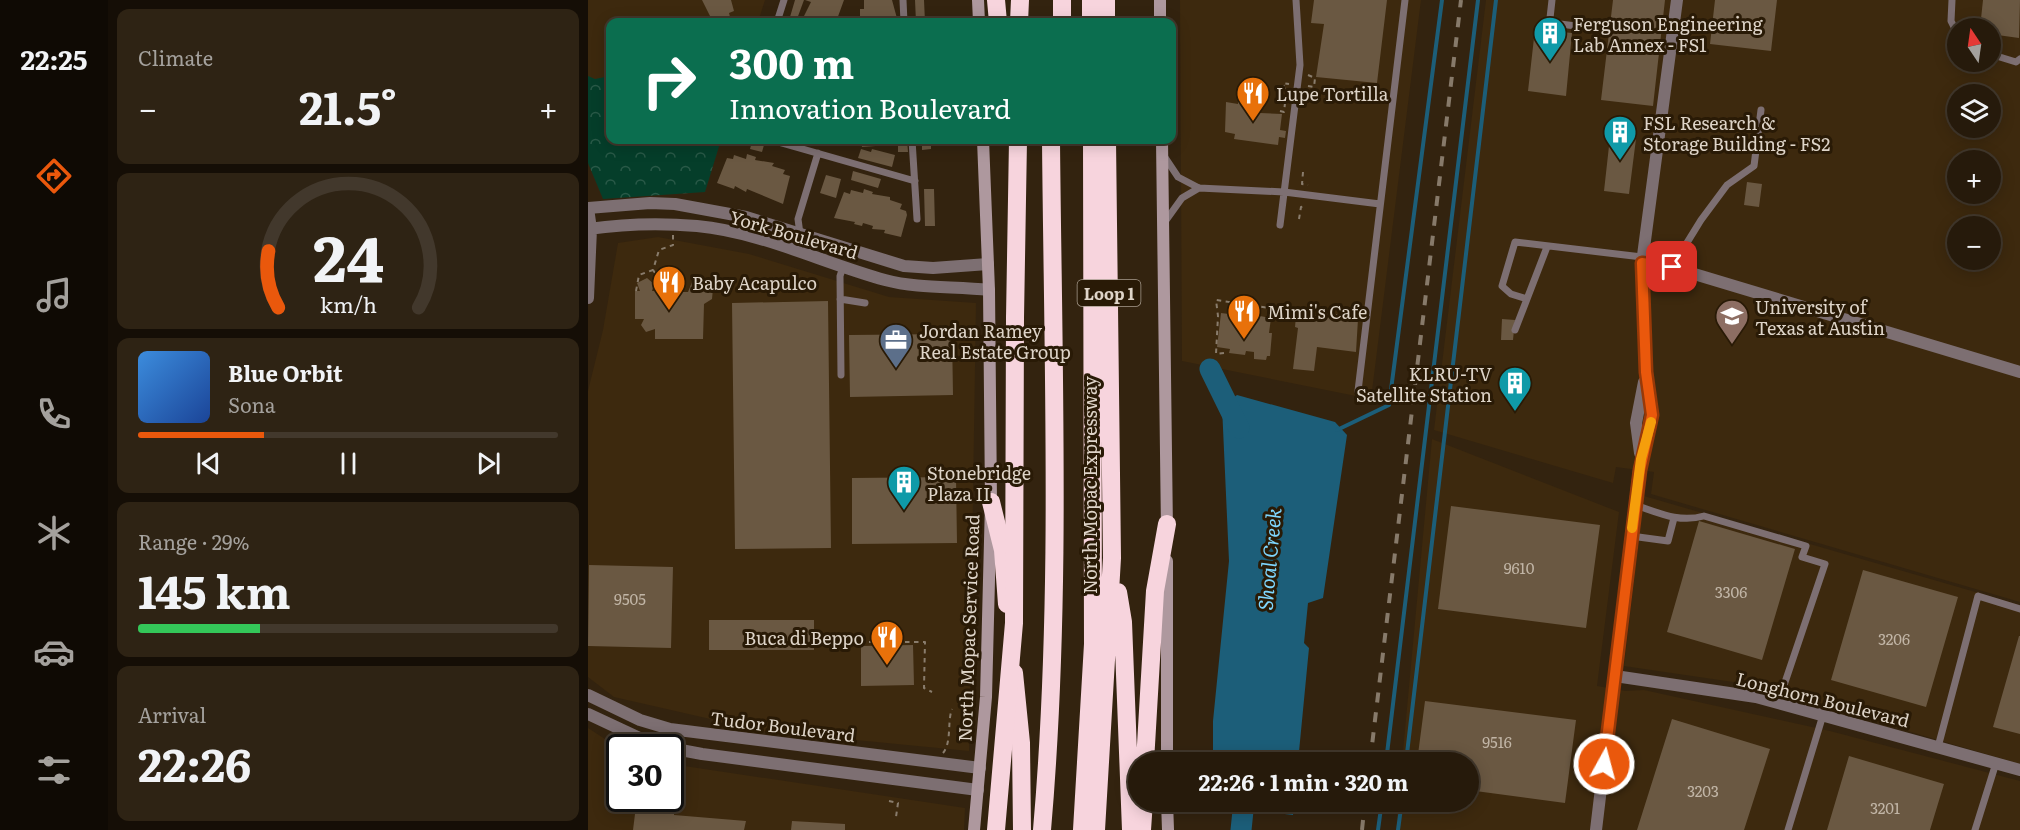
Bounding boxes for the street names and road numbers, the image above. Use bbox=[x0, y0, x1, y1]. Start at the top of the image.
street label: York Boulevard bbox=[727, 203, 861, 265]
road number: Loop 1 bbox=[1078, 280, 1140, 306]
street label: North Mopac Expressway bbox=[1076, 375, 1103, 594]
street label: North Mopac Service Road bbox=[951, 514, 985, 742]
street label: Longhorn Boulevard bbox=[1733, 664, 1913, 734]
street label: Tudor Boulevard bbox=[709, 704, 857, 748]

